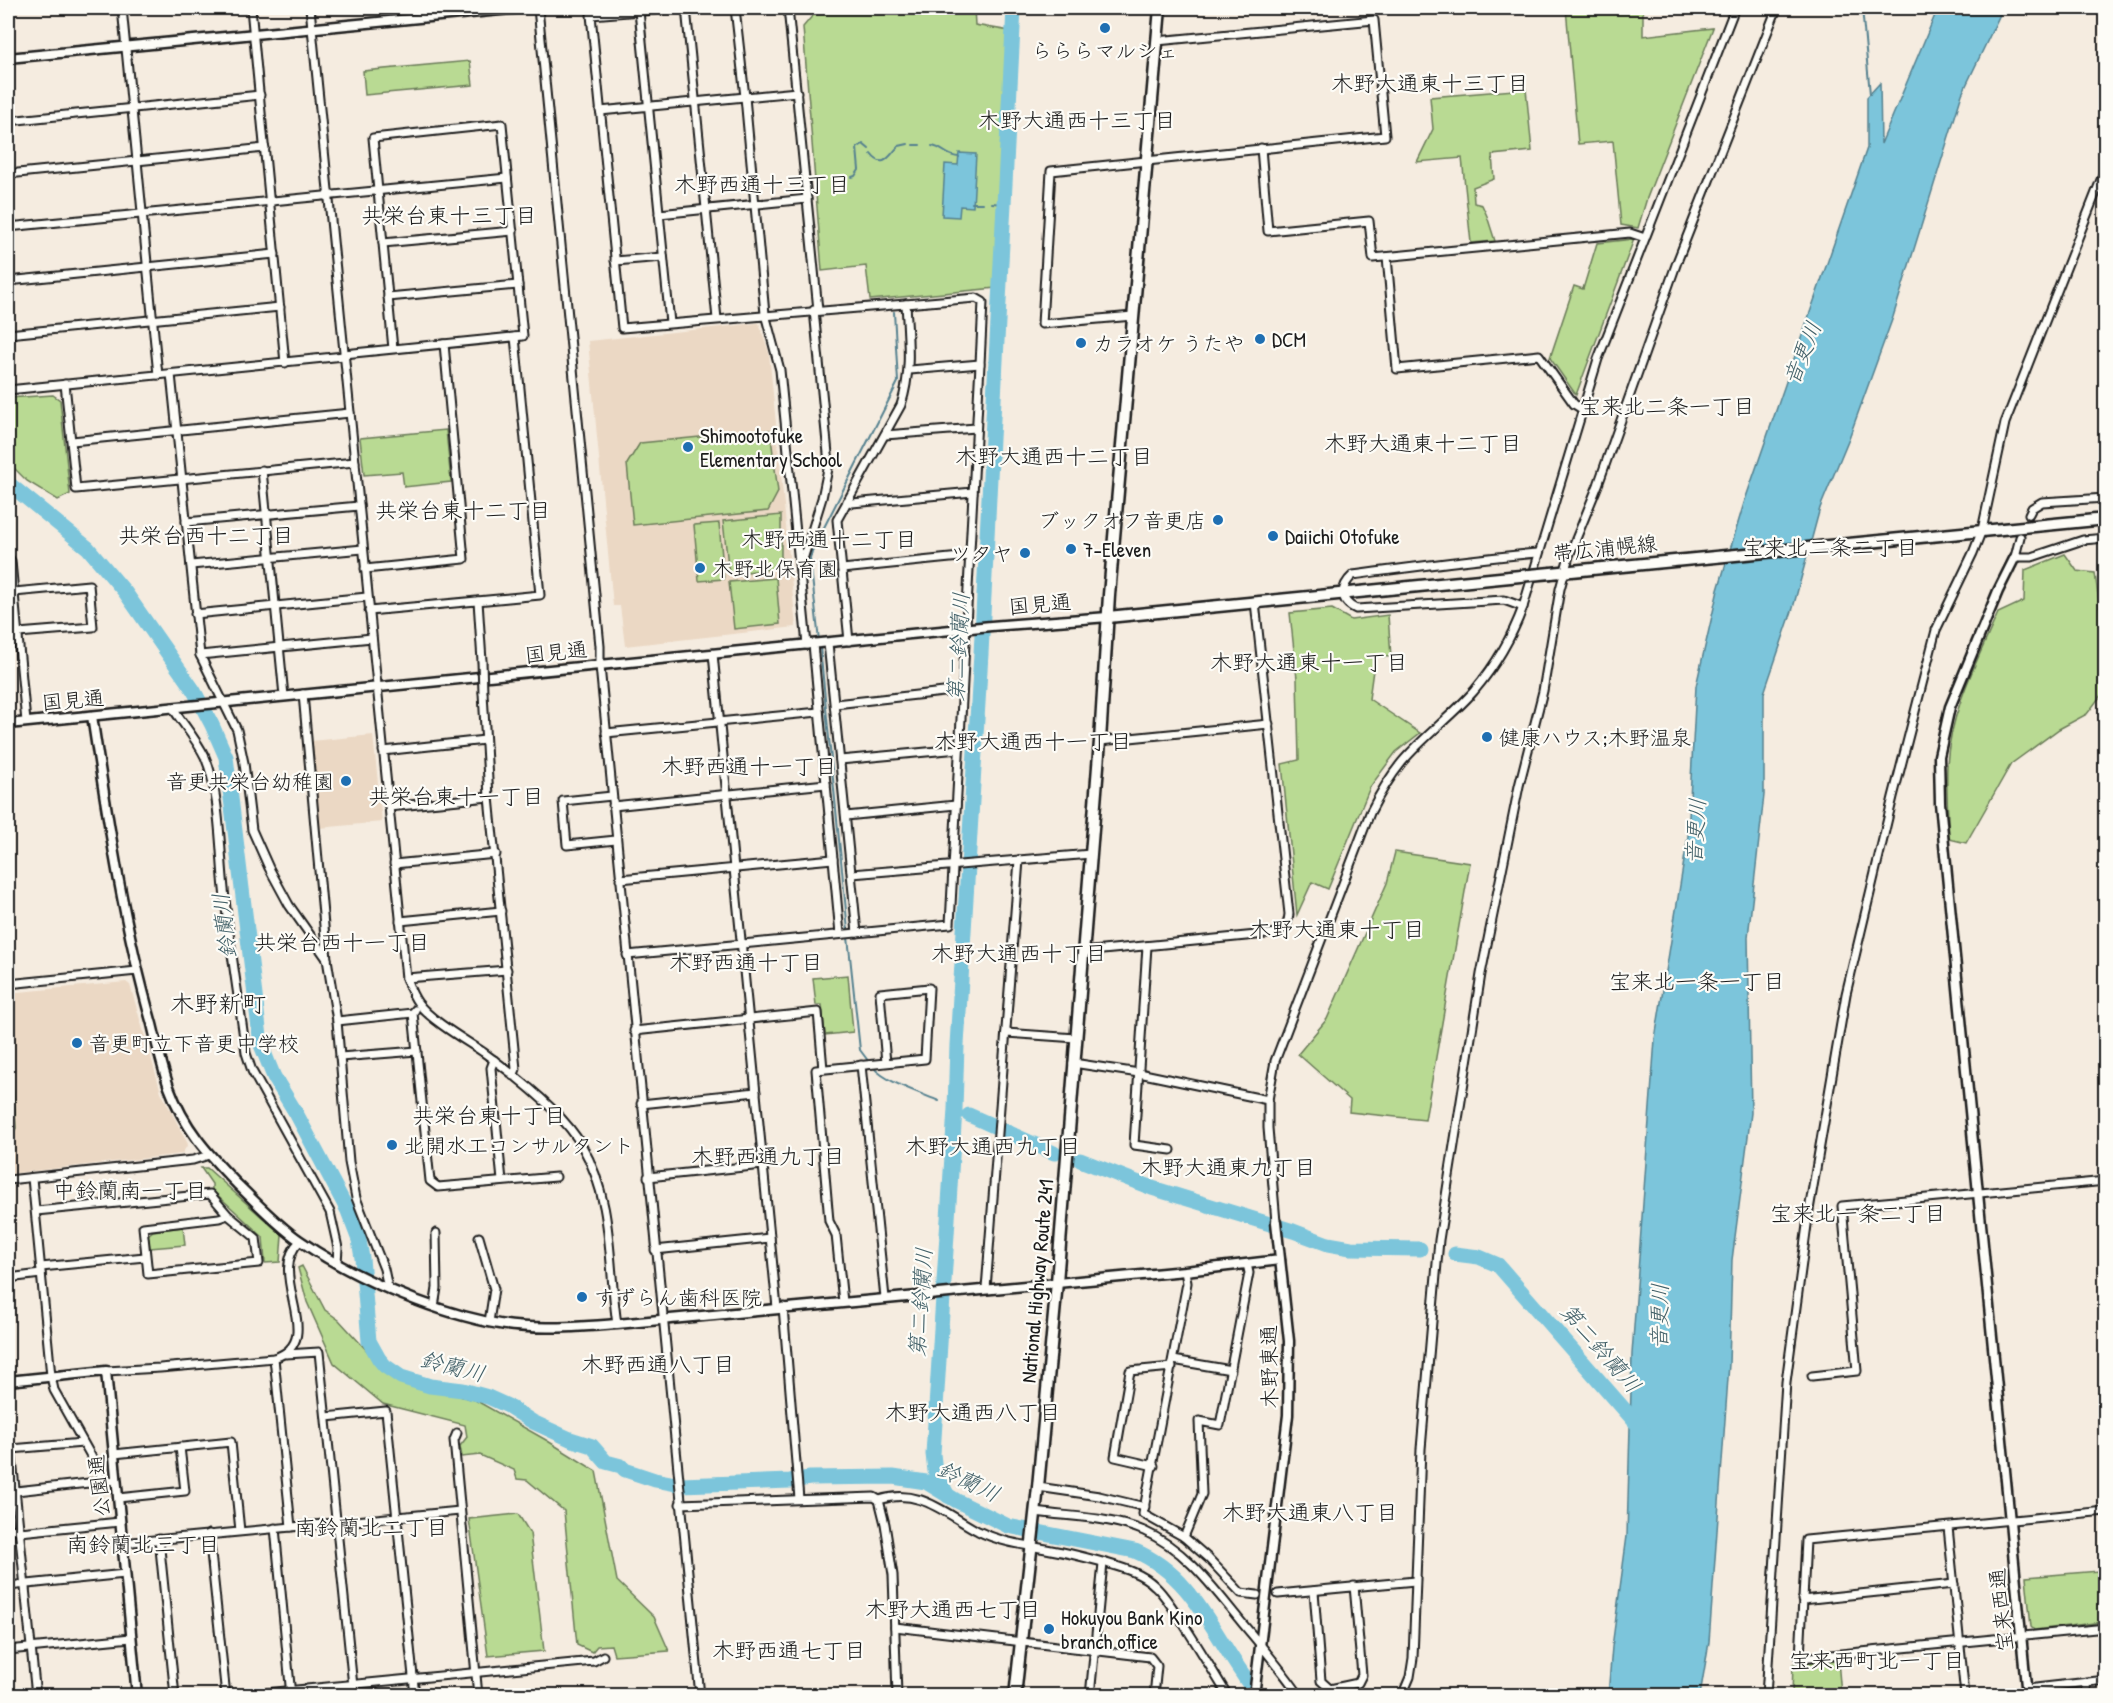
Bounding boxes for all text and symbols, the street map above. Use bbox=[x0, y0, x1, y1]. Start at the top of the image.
marker: らららマルシェ bbox=[1098, 21, 1112, 35]
place label: らららマルシェ bbox=[1032, 36, 1178, 65]
district label: 木野大通東十三丁目 bbox=[1331, 68, 1529, 98]
district label: 木野大通西十三丁目 bbox=[978, 105, 1176, 135]
district label: 木野西通十三丁目 bbox=[674, 169, 850, 199]
district label: 共栄台東十三丁目 bbox=[361, 200, 537, 230]
water label: 音更川 bbox=[1776, 317, 1828, 389]
place label: DCM bbox=[1272, 325, 1306, 354]
place label: カラオケ うたや bbox=[1093, 329, 1245, 358]
marker: DCM bbox=[1253, 332, 1267, 346]
marker: カラオケ うたや bbox=[1074, 336, 1088, 350]
district label: 宝来北二条一丁目 bbox=[1579, 391, 1755, 421]
place label: Shimootofuke Elementary School bbox=[700, 421, 842, 474]
district label: 木野大通東十二丁目 bbox=[1324, 428, 1522, 458]
marker: Shimootofuke Elementary School bbox=[681, 440, 695, 454]
district label: 木野大通西十二丁目 bbox=[955, 441, 1153, 471]
district label: 共栄台東十二丁目 bbox=[375, 495, 551, 525]
place label: ブックオフ音更店 bbox=[1038, 506, 1206, 535]
marker: ブックオフ音更店 bbox=[1211, 513, 1225, 527]
district label: 共栄台西十二丁目 bbox=[118, 520, 294, 550]
place label: Daiichi Otofuke bbox=[1285, 522, 1400, 551]
district label: 木野西通十二丁目 bbox=[741, 524, 917, 554]
street label: 帯広浦幌線 bbox=[1551, 528, 1659, 568]
marker: Daiichi Otofuke bbox=[1266, 529, 1280, 543]
district label: 宝来北二条二丁目 bbox=[1742, 532, 1918, 562]
place label: 7-Eleven bbox=[1083, 535, 1151, 564]
place label: ツタヤ bbox=[950, 539, 1013, 568]
marker: 7-Eleven bbox=[1064, 542, 1078, 556]
marker: ツタヤ bbox=[1018, 546, 1032, 560]
place label: 木野北保育園 bbox=[712, 554, 838, 583]
marker: 木野北保育園 bbox=[693, 561, 707, 575]
street label: 国見通 bbox=[1007, 587, 1073, 621]
water label: 第二鈴蘭川 bbox=[940, 591, 976, 703]
street label: 国見通 bbox=[523, 634, 589, 670]
district label: 木野大通東十一丁目 bbox=[1210, 647, 1408, 677]
street label: 国見通 bbox=[40, 683, 106, 717]
place label: 健康ハウス;木野温泉 bbox=[1499, 723, 1692, 752]
district label: 木野大通西十一丁目 bbox=[934, 726, 1132, 756]
marker: 健康ハウス;木野温泉 bbox=[1480, 730, 1494, 744]
district label: 木野西通十一丁目 bbox=[661, 751, 837, 781]
place label: 音更共栄台幼稚園 bbox=[166, 767, 334, 796]
marker: 音更共栄台幼稚園 bbox=[339, 774, 353, 788]
district label: 共栄台東十一丁目 bbox=[368, 781, 544, 811]
water label: 音更川 bbox=[1678, 797, 1712, 865]
water label: 鈴蘭川 bbox=[205, 891, 243, 961]
district label: 木野大通東十丁目 bbox=[1249, 914, 1425, 944]
district label: 共栄台西十一丁目 bbox=[254, 927, 430, 957]
district label: 木野大通西十丁目 bbox=[931, 938, 1107, 968]
district label: 木野西通十丁目 bbox=[669, 947, 823, 977]
district label: 宝来北一条一丁目 bbox=[1609, 966, 1785, 996]
district label: 木野新町 bbox=[170, 987, 266, 1019]
place label: 音更町立下音更中学校 bbox=[89, 1029, 299, 1058]
marker: 音更町立下音更中学校 bbox=[70, 1036, 84, 1050]
district label: 共栄台東十丁目 bbox=[412, 1100, 566, 1130]
place label: 北開水工コンサルタント bbox=[404, 1131, 634, 1160]
district label: 木野大通西九丁目 bbox=[905, 1131, 1081, 1161]
marker: 北開水工コンサルタント bbox=[385, 1138, 399, 1152]
district label: 木野西通九丁目 bbox=[691, 1141, 845, 1171]
district label: 木野大通東九丁目 bbox=[1140, 1152, 1316, 1182]
district label: 中鈴蘭南一丁目 bbox=[53, 1175, 207, 1205]
street label: National Highway Route 241 bbox=[1014, 1178, 1060, 1384]
district label: 宝来北一条二丁目 bbox=[1770, 1198, 1946, 1228]
water label: 第二鈴蘭川 bbox=[901, 1246, 939, 1358]
place label: すずらん歯科医院 bbox=[594, 1283, 762, 1312]
water label: 音更川 bbox=[1643, 1283, 1675, 1349]
marker: すずらん歯科医院 bbox=[575, 1290, 589, 1304]
water label: 第二鈴蘭川 bbox=[1554, 1297, 1648, 1399]
street label: 木野東通 bbox=[1254, 1325, 1284, 1409]
water label: 鈴蘭川 bbox=[417, 1343, 489, 1389]
district label: 木野西通八丁目 bbox=[581, 1349, 735, 1379]
district label: 木野大通西八丁目 bbox=[885, 1397, 1061, 1427]
street label: 公園通 bbox=[81, 1453, 117, 1519]
water label: 鈴蘭川 bbox=[933, 1453, 1005, 1509]
district label: 木野大通東八丁目 bbox=[1222, 1497, 1398, 1527]
district label: 南鈴蘭北二丁目 bbox=[294, 1512, 448, 1542]
district label: 南鈴蘭北三丁目 bbox=[66, 1529, 220, 1559]
street label: 宝来西通 bbox=[1982, 1567, 2020, 1653]
district label: 木野大通西七丁目 bbox=[865, 1594, 1041, 1624]
place label: Hokuyou Bank Kino branch office bbox=[1061, 1603, 1203, 1656]
marker: Hokuyou Bank Kino branch office bbox=[1042, 1622, 1056, 1636]
district label: 木野西通七丁目 bbox=[712, 1635, 866, 1665]
district label: 宝来西町北一丁目 bbox=[1789, 1645, 1965, 1675]

